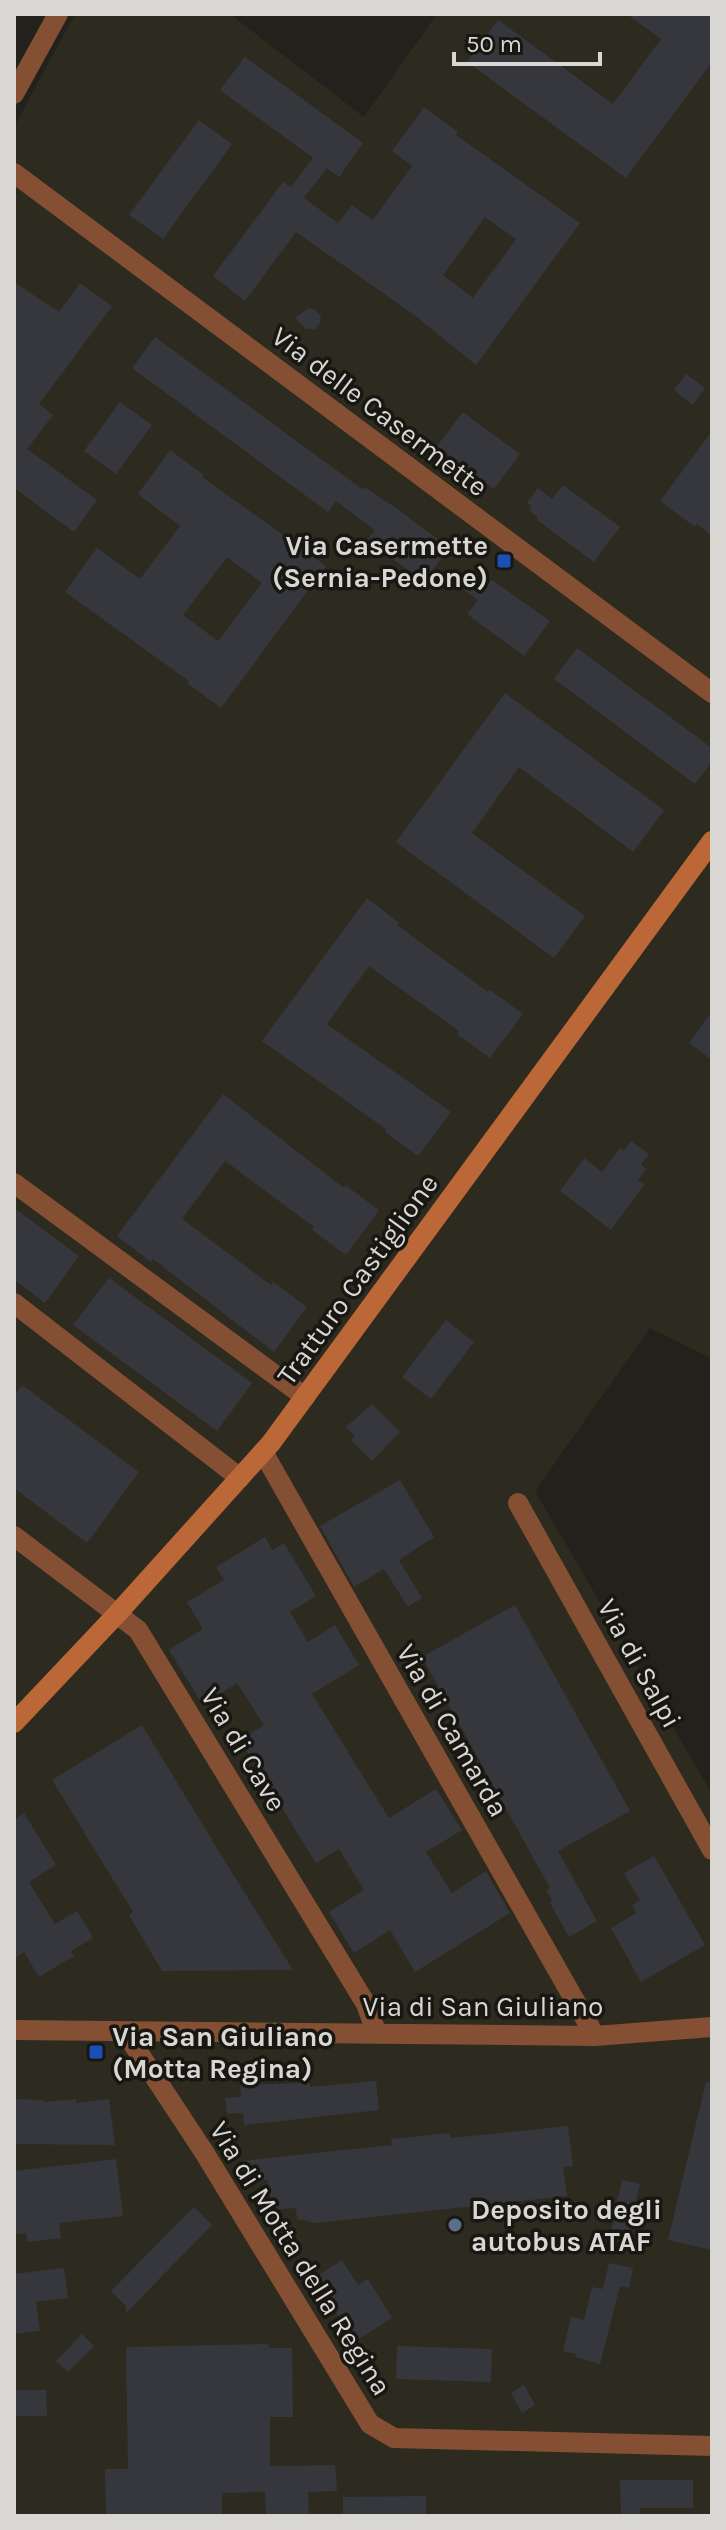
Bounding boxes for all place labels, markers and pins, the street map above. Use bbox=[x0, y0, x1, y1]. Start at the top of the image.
place label: Via Casermette (Sernia-Pedone) bbox=[272, 529, 488, 594]
marker: Via Casermette (Sernia-Pedone) bbox=[495, 552, 513, 570]
place label: Via San Giuliano (Motta Regina) bbox=[112, 2020, 333, 2085]
marker: Via San Giuliano (Motta Regina) bbox=[87, 2043, 105, 2061]
place label: Deposito degli autobus ATAF bbox=[471, 2193, 662, 2258]
marker: Deposito degli autobus ATAF bbox=[446, 2216, 464, 2234]

